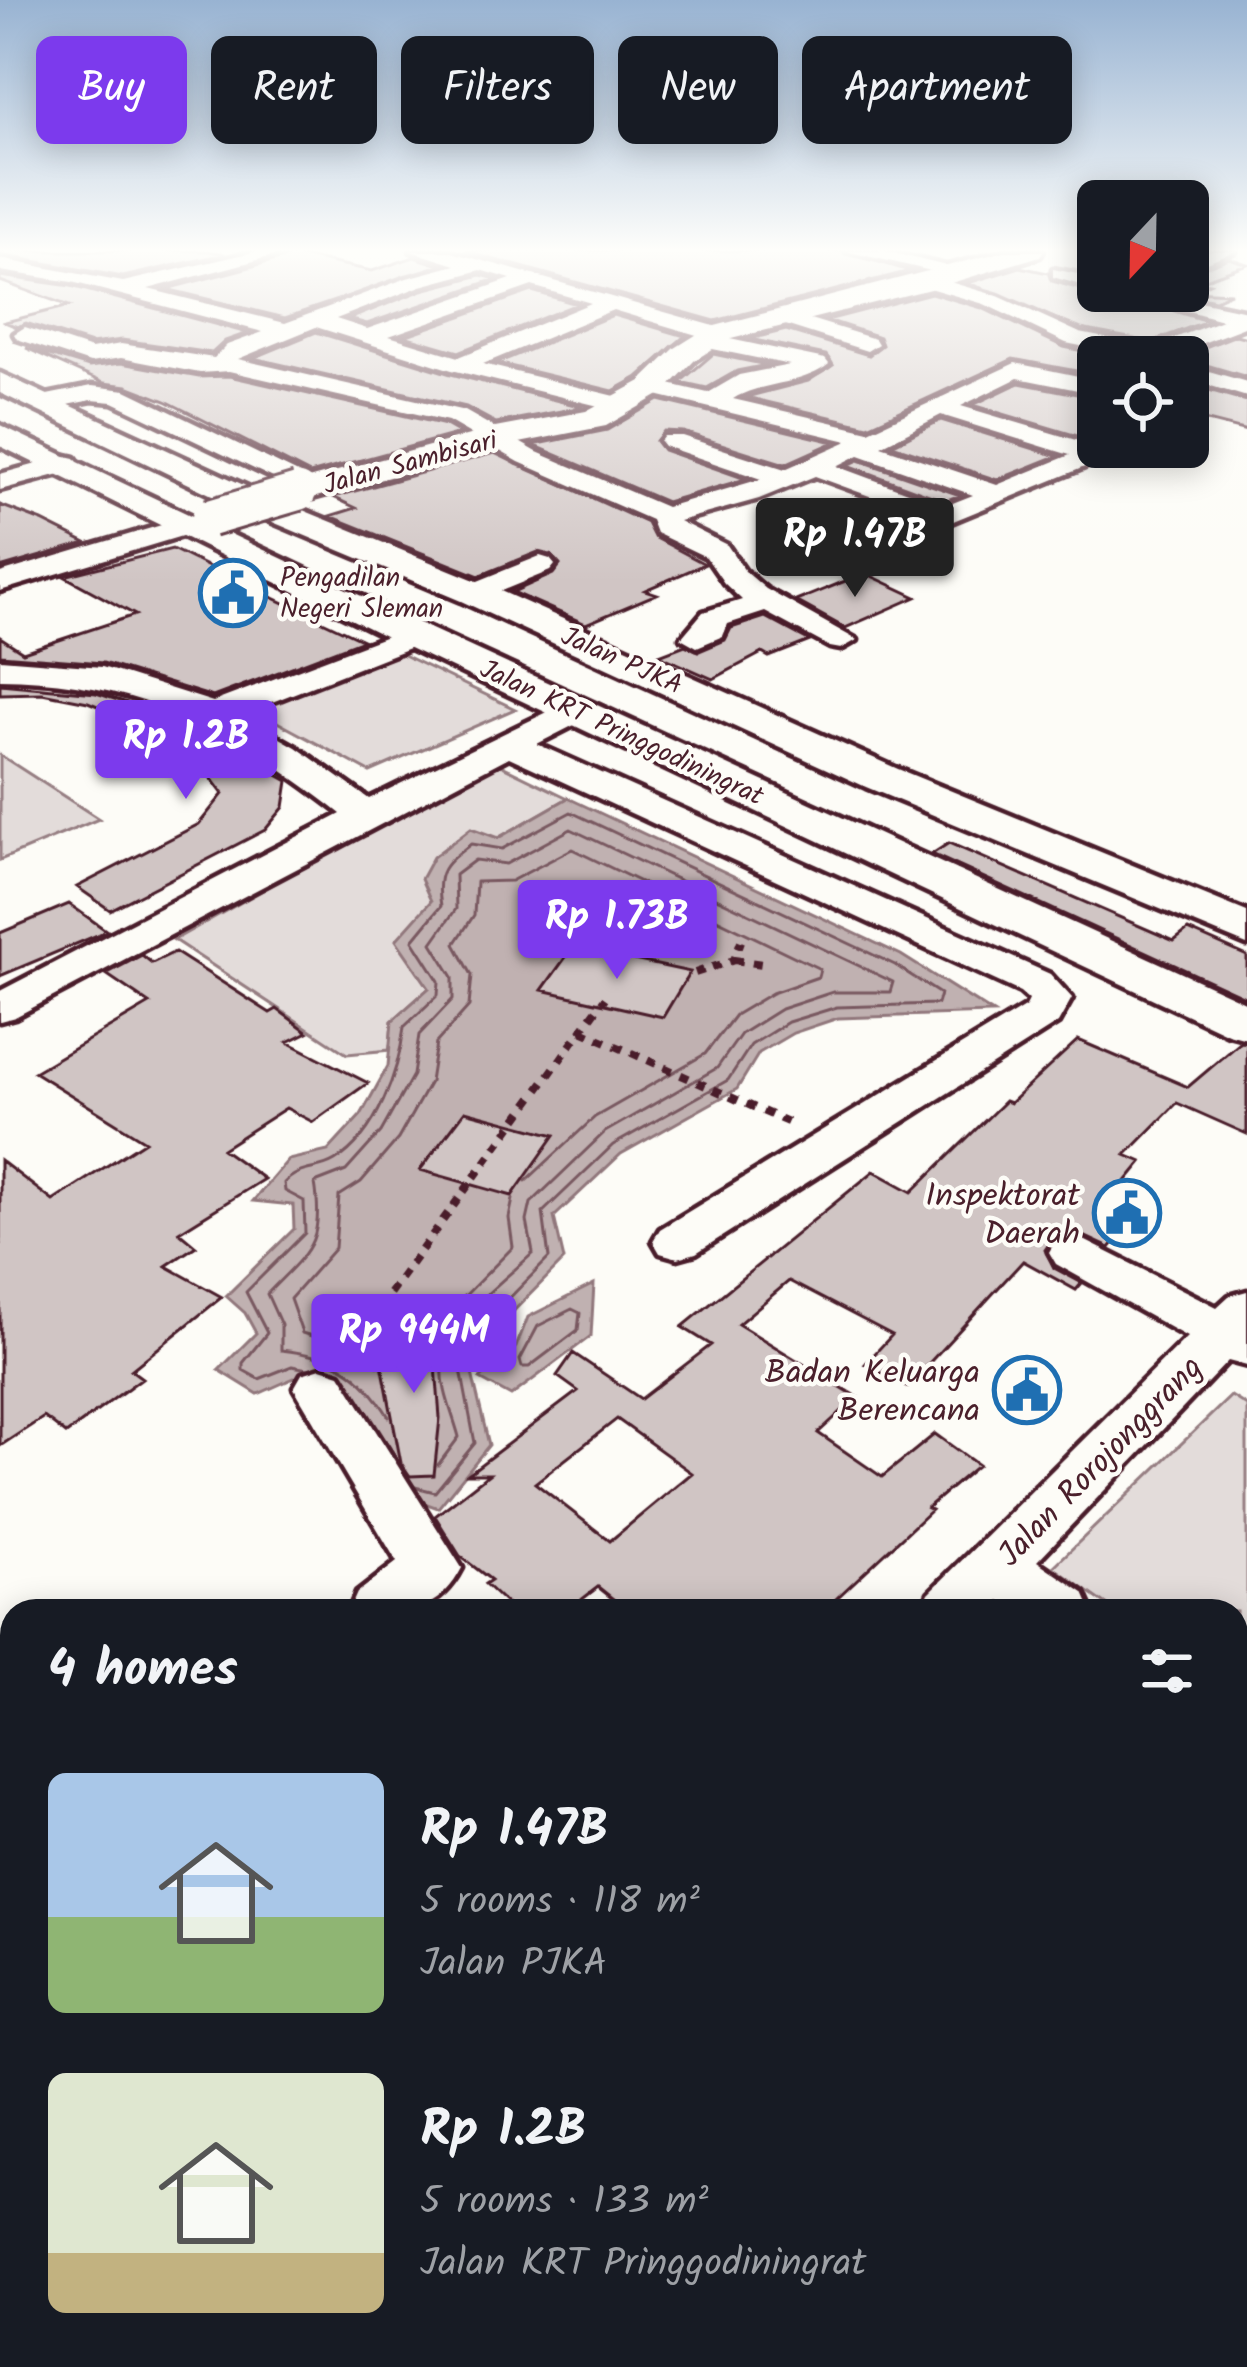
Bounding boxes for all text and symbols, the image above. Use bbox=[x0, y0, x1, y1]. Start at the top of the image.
chip: Buy bbox=[36, 36, 187, 144]
chip: Rent bbox=[211, 36, 377, 144]
chip: Filters bbox=[401, 36, 594, 144]
chip: New bbox=[618, 36, 778, 144]
chip: Apartment bbox=[802, 36, 1072, 144]
north arrow bbox=[1077, 180, 1209, 312]
map controls bbox=[1077, 180, 1209, 468]
button: locate bbox=[1077, 336, 1209, 468]
street label: Jalan Sambisari bbox=[319, 419, 504, 507]
pin: Rp 1.47B bbox=[731, 498, 979, 600]
text: Rp 1.47B bbox=[783, 506, 927, 568]
place label: Pengadilan Negeri Sleman bbox=[280, 557, 443, 631]
public building icon: Pengadilan Negeri Sleman bbox=[198, 558, 268, 628]
street label: Jalan PJKA bbox=[554, 615, 689, 707]
street label: Jalan KRT Pringgodiningrat bbox=[472, 649, 771, 818]
pin: Rp 1.2B bbox=[75, 700, 297, 802]
text: Rp 1.2B bbox=[122, 708, 250, 770]
pin: Rp 1.73B bbox=[493, 880, 741, 982]
text: Rp 1.73B bbox=[545, 888, 689, 950]
place label: Inspektorat Daerah bbox=[925, 1171, 1081, 1262]
public building icon: Inspektorat Daerah bbox=[1092, 1178, 1162, 1248]
pin: Rp 944M bbox=[303, 1294, 525, 1396]
text: Rp 944M bbox=[338, 1302, 490, 1364]
street label: Jalan Rorojonggrang bbox=[986, 1344, 1217, 1581]
place label: Badan Keluarga Berencana bbox=[765, 1348, 980, 1439]
public building icon: Badan Keluarga Berencana bbox=[992, 1355, 1062, 1425]
text: 4 homes bbox=[48, 1631, 238, 1712]
icon: filters bbox=[1134, 1638, 1200, 1704]
text: Rp 1.47B bbox=[420, 1791, 609, 1872]
icon: home bbox=[144, 1821, 288, 1965]
text: 5 rooms · 118 m² bbox=[420, 1872, 700, 1934]
text: Jalan PJKA bbox=[420, 1934, 607, 1996]
text: Rp 1.2B bbox=[420, 2091, 587, 2172]
icon: home bbox=[144, 2121, 288, 2265]
text: 5 rooms · 133 m² bbox=[420, 2172, 708, 2234]
text: Jalan KRT Pringgodiningrat bbox=[420, 2234, 866, 2296]

